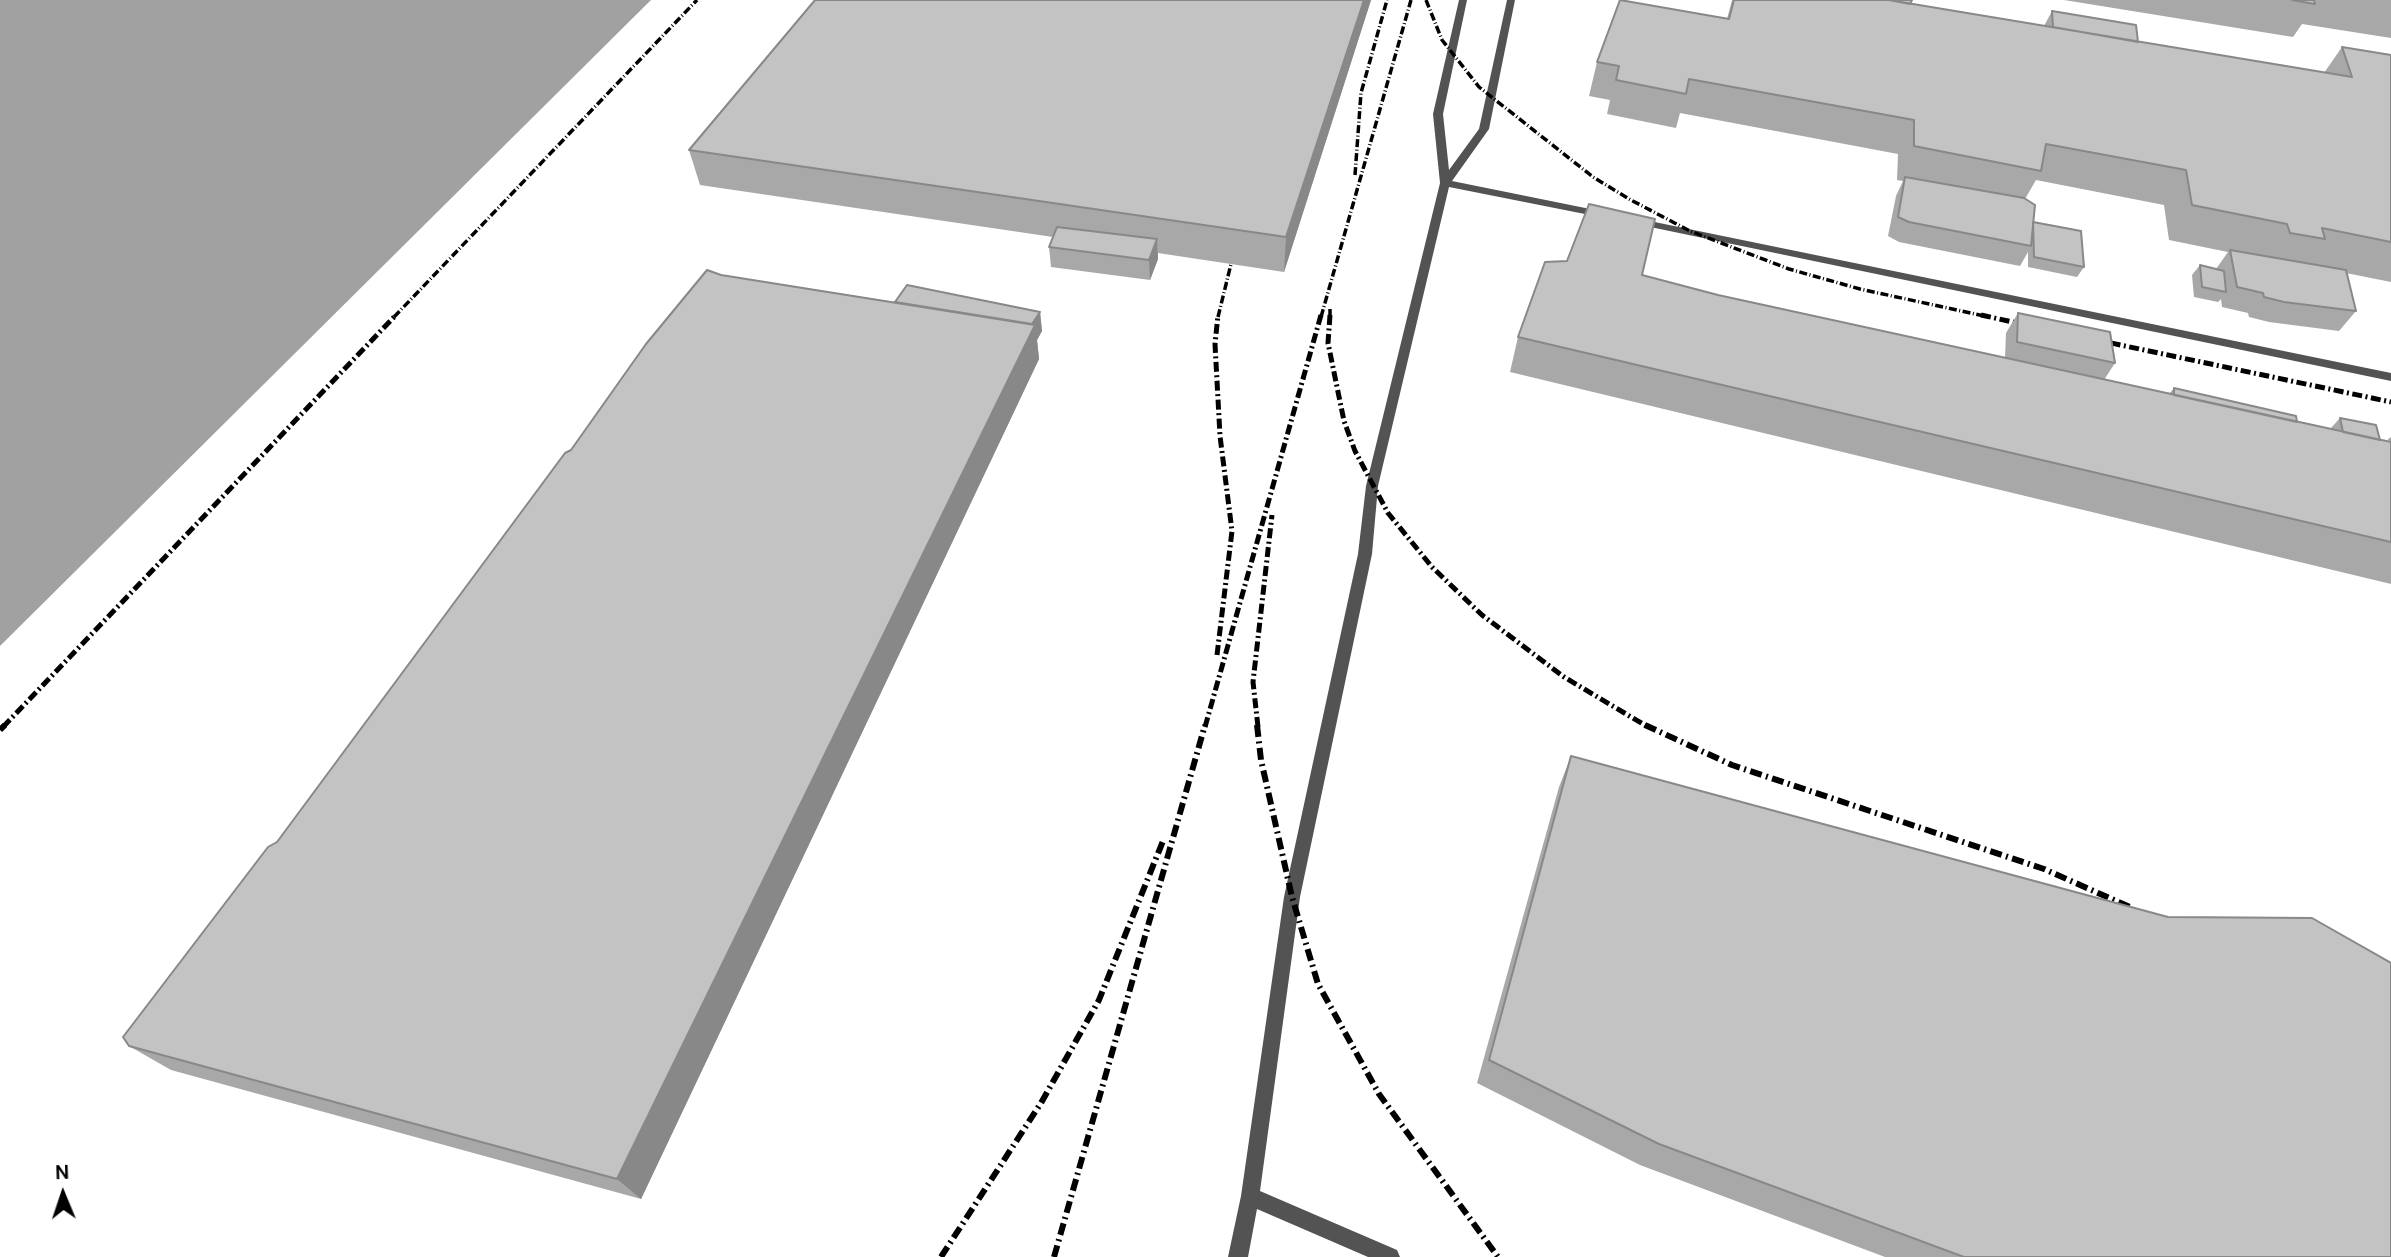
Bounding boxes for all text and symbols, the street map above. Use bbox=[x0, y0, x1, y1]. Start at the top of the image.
north arrow bbox=[28, 1159, 98, 1229]
text: N bbox=[55, 1160, 70, 1185]

